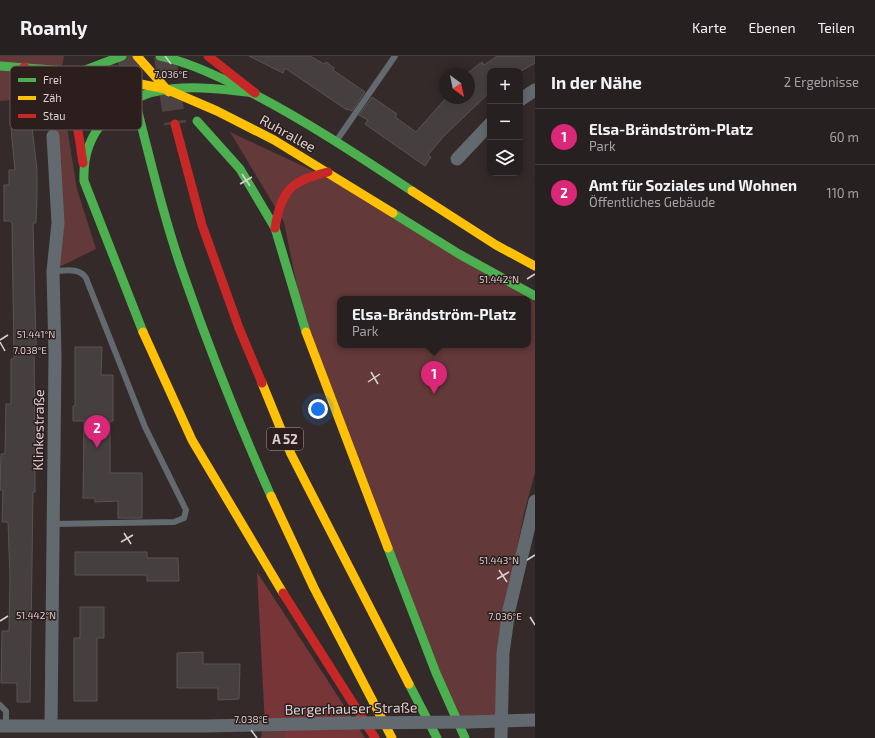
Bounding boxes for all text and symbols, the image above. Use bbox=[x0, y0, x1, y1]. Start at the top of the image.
text: Roamly bbox=[20, 16, 87, 39]
text: Karte bbox=[692, 19, 727, 36]
text: Ebenen bbox=[749, 19, 796, 36]
text: Teilen bbox=[818, 19, 855, 36]
legend bbox=[10, 66, 142, 130]
text: 7.036°E bbox=[154, 68, 188, 80]
north arrow bbox=[439, 68, 475, 104]
map controls bbox=[487, 68, 523, 176]
button: + bbox=[487, 68, 523, 104]
text: In der Nähe bbox=[551, 72, 642, 92]
text: Frei bbox=[43, 73, 62, 86]
text: 2 Ergebnisse bbox=[784, 74, 859, 90]
text: Zäh bbox=[43, 91, 62, 104]
button: − bbox=[487, 104, 523, 140]
text: Stau bbox=[43, 109, 66, 122]
street label: Ruhrallee bbox=[257, 111, 319, 155]
text: Elsa-Brändström-Platz bbox=[589, 120, 753, 138]
text: 1 bbox=[561, 129, 567, 145]
text: 60 m bbox=[829, 129, 859, 145]
text: Park bbox=[589, 138, 616, 154]
button: layers bbox=[487, 140, 523, 176]
text: Amt für Soziales und Wohnen bbox=[589, 176, 797, 194]
text: 2 bbox=[560, 185, 568, 201]
text: 110 m bbox=[827, 185, 859, 201]
text: Öffentliches Gebäude bbox=[589, 194, 715, 210]
text: 51.442°N bbox=[479, 273, 519, 285]
popup bbox=[337, 296, 531, 348]
text: Elsa-Brändström-Platz bbox=[352, 305, 516, 323]
text: Park bbox=[352, 323, 378, 339]
text: 51.441°N bbox=[17, 328, 55, 340]
text: 7.038°E bbox=[13, 344, 47, 356]
pin: 1 bbox=[421, 361, 447, 394]
street label: Klinkestraße bbox=[29, 389, 47, 471]
your location bbox=[308, 399, 328, 419]
pin: 2 bbox=[84, 415, 110, 448]
road number: A 52 bbox=[267, 428, 303, 450]
text: 51.443°N bbox=[479, 554, 519, 566]
text: 51.442°N bbox=[16, 609, 56, 621]
text: 7.036°E bbox=[488, 610, 522, 622]
street label: Bergerhauser Straße bbox=[284, 698, 418, 718]
text: 7.038°E bbox=[234, 713, 268, 725]

